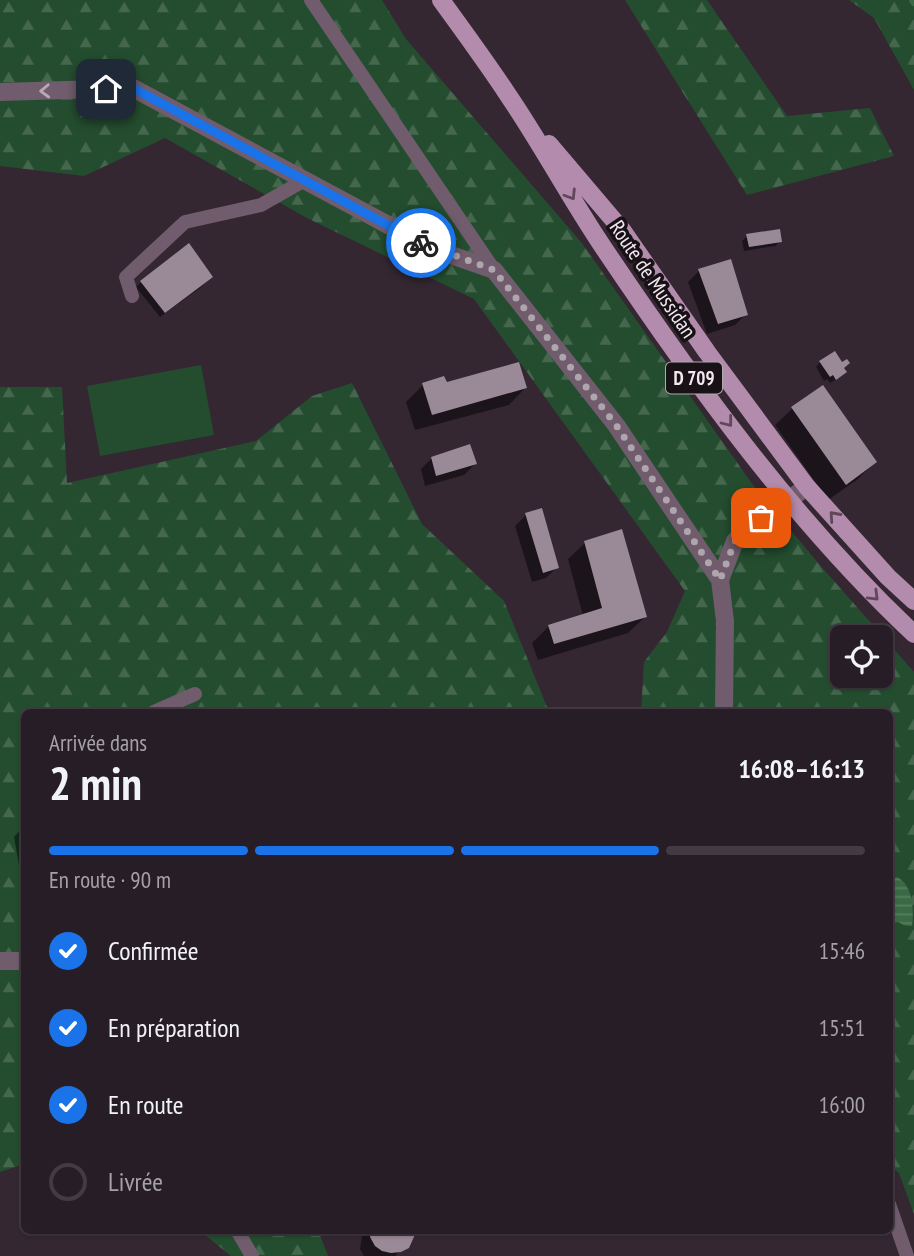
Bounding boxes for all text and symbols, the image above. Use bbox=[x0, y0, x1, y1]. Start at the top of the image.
pin bbox=[76, 59, 136, 119]
icon: home bbox=[87, 70, 125, 108]
one-way arrow bbox=[39, 83, 50, 98]
one-way arrow bbox=[562, 187, 575, 200]
courier bbox=[386, 208, 456, 278]
street label: Route de Mussidan bbox=[604, 215, 702, 343]
icon: bike bbox=[402, 224, 440, 262]
road number: D 709 bbox=[666, 362, 722, 394]
one-way arrow bbox=[720, 414, 733, 426]
pin bbox=[731, 488, 791, 548]
icon: bag bbox=[742, 499, 780, 537]
one-way arrow bbox=[829, 511, 842, 524]
one-way arrow bbox=[866, 588, 879, 601]
map controls bbox=[830, 625, 893, 688]
button: locate bbox=[830, 625, 893, 688]
text: Arrivée dans bbox=[49, 728, 147, 757]
text: 16:08–16:13 bbox=[738, 752, 865, 785]
text: 2 min bbox=[49, 753, 142, 813]
text: En route · 90 m bbox=[49, 865, 171, 894]
icon: check bbox=[49, 932, 87, 970]
text: Confirmée bbox=[108, 934, 199, 967]
text: 15:46 bbox=[819, 936, 865, 965]
icon: check bbox=[49, 1009, 87, 1047]
text: En préparation bbox=[108, 1011, 240, 1044]
text: 15:51 bbox=[819, 1013, 865, 1042]
icon: check bbox=[49, 1086, 87, 1124]
text: En route bbox=[108, 1088, 183, 1121]
text: 16:00 bbox=[819, 1090, 865, 1119]
text: Livrée bbox=[108, 1165, 163, 1198]

